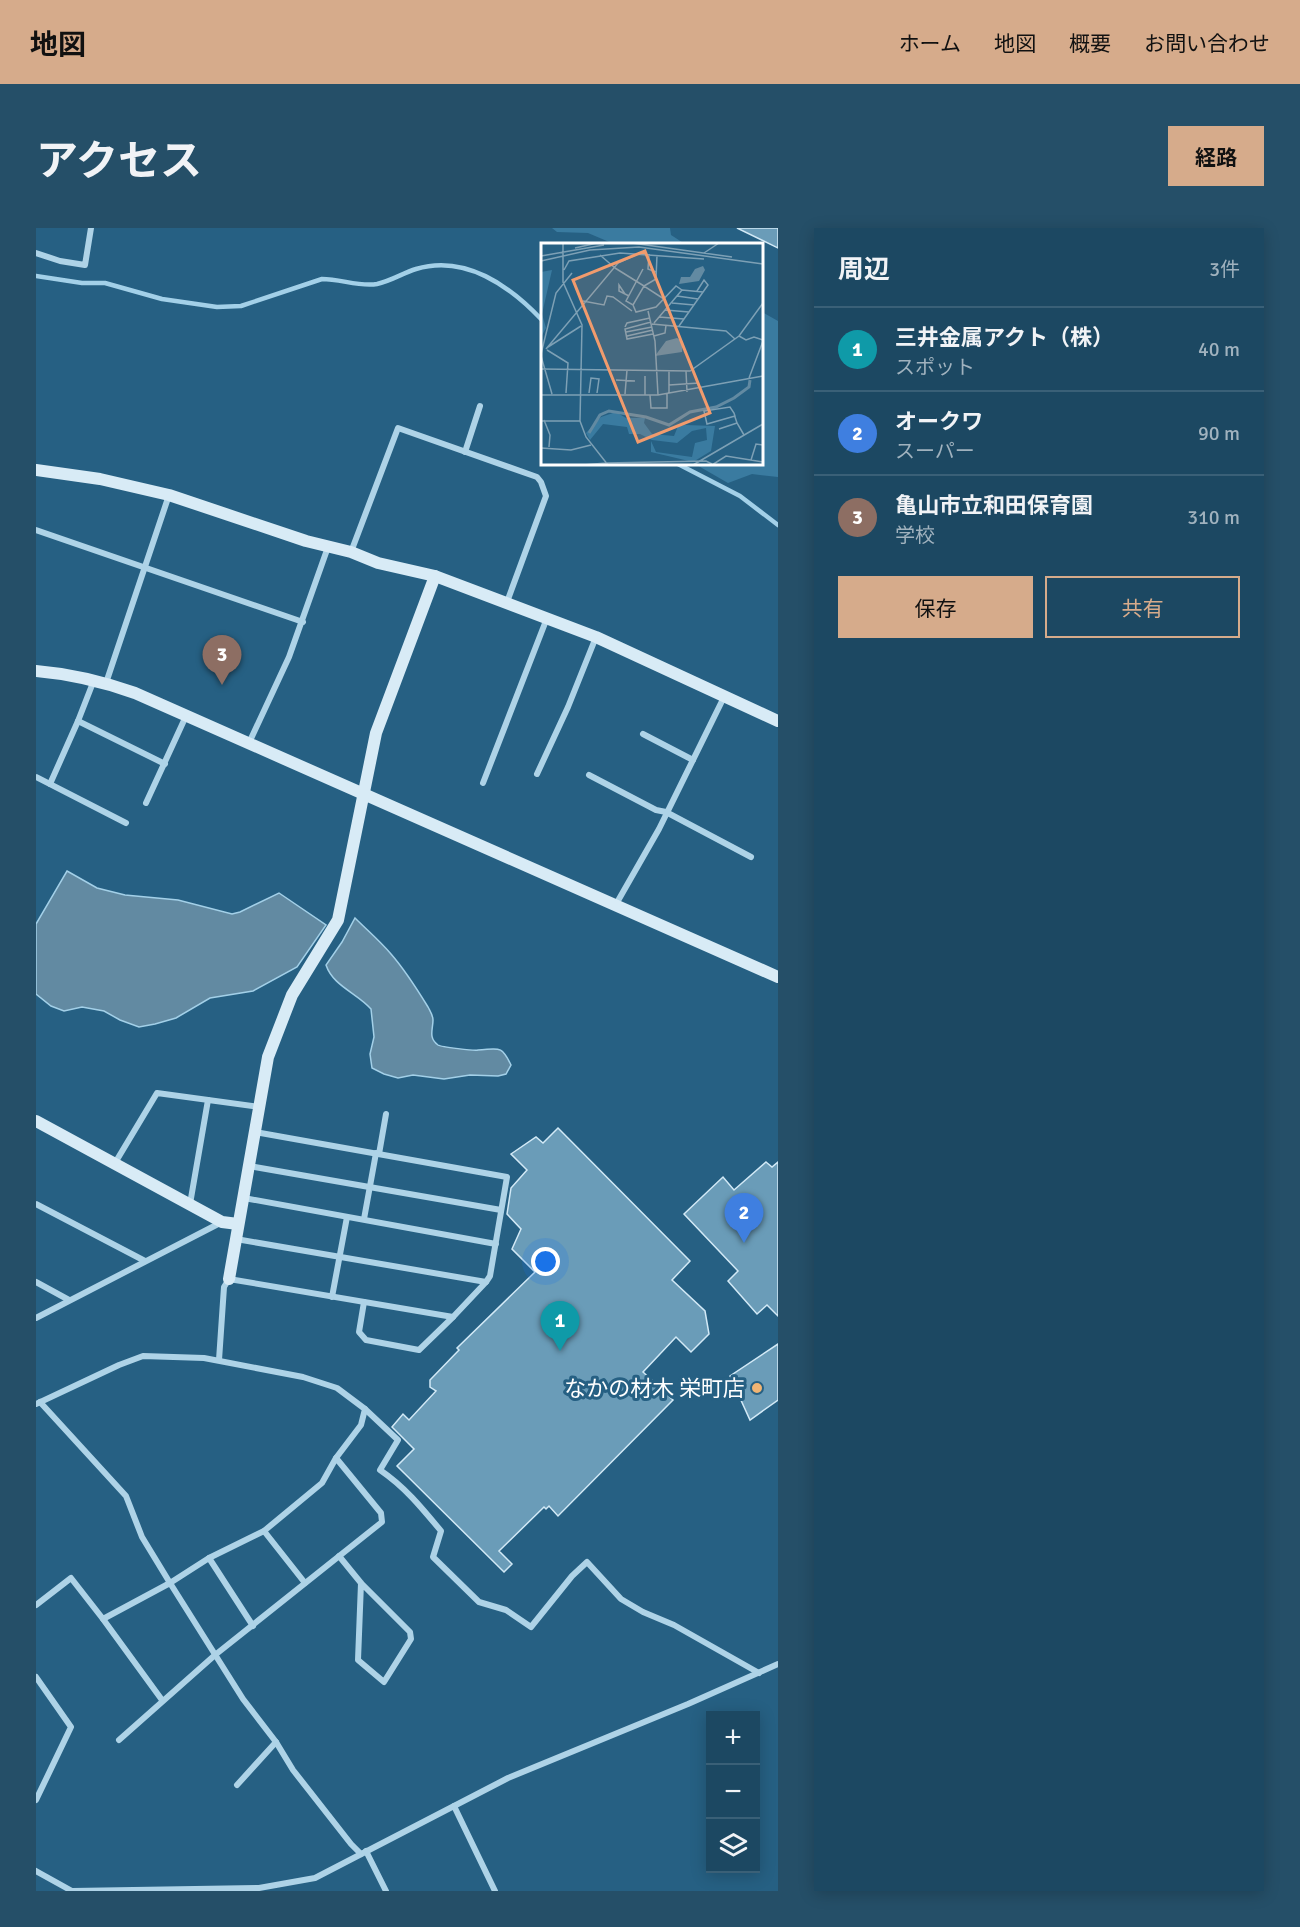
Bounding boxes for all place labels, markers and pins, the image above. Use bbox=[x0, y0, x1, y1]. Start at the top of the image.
pin: 3 bbox=[202, 636, 242, 685]
pin: 2 bbox=[724, 1194, 764, 1243]
pin: 1 bbox=[540, 1302, 580, 1351]
place label: なかの材木 栄町店 bbox=[564, 1375, 745, 1402]
marker: なかの材木 栄町店 bbox=[750, 1381, 764, 1395]

